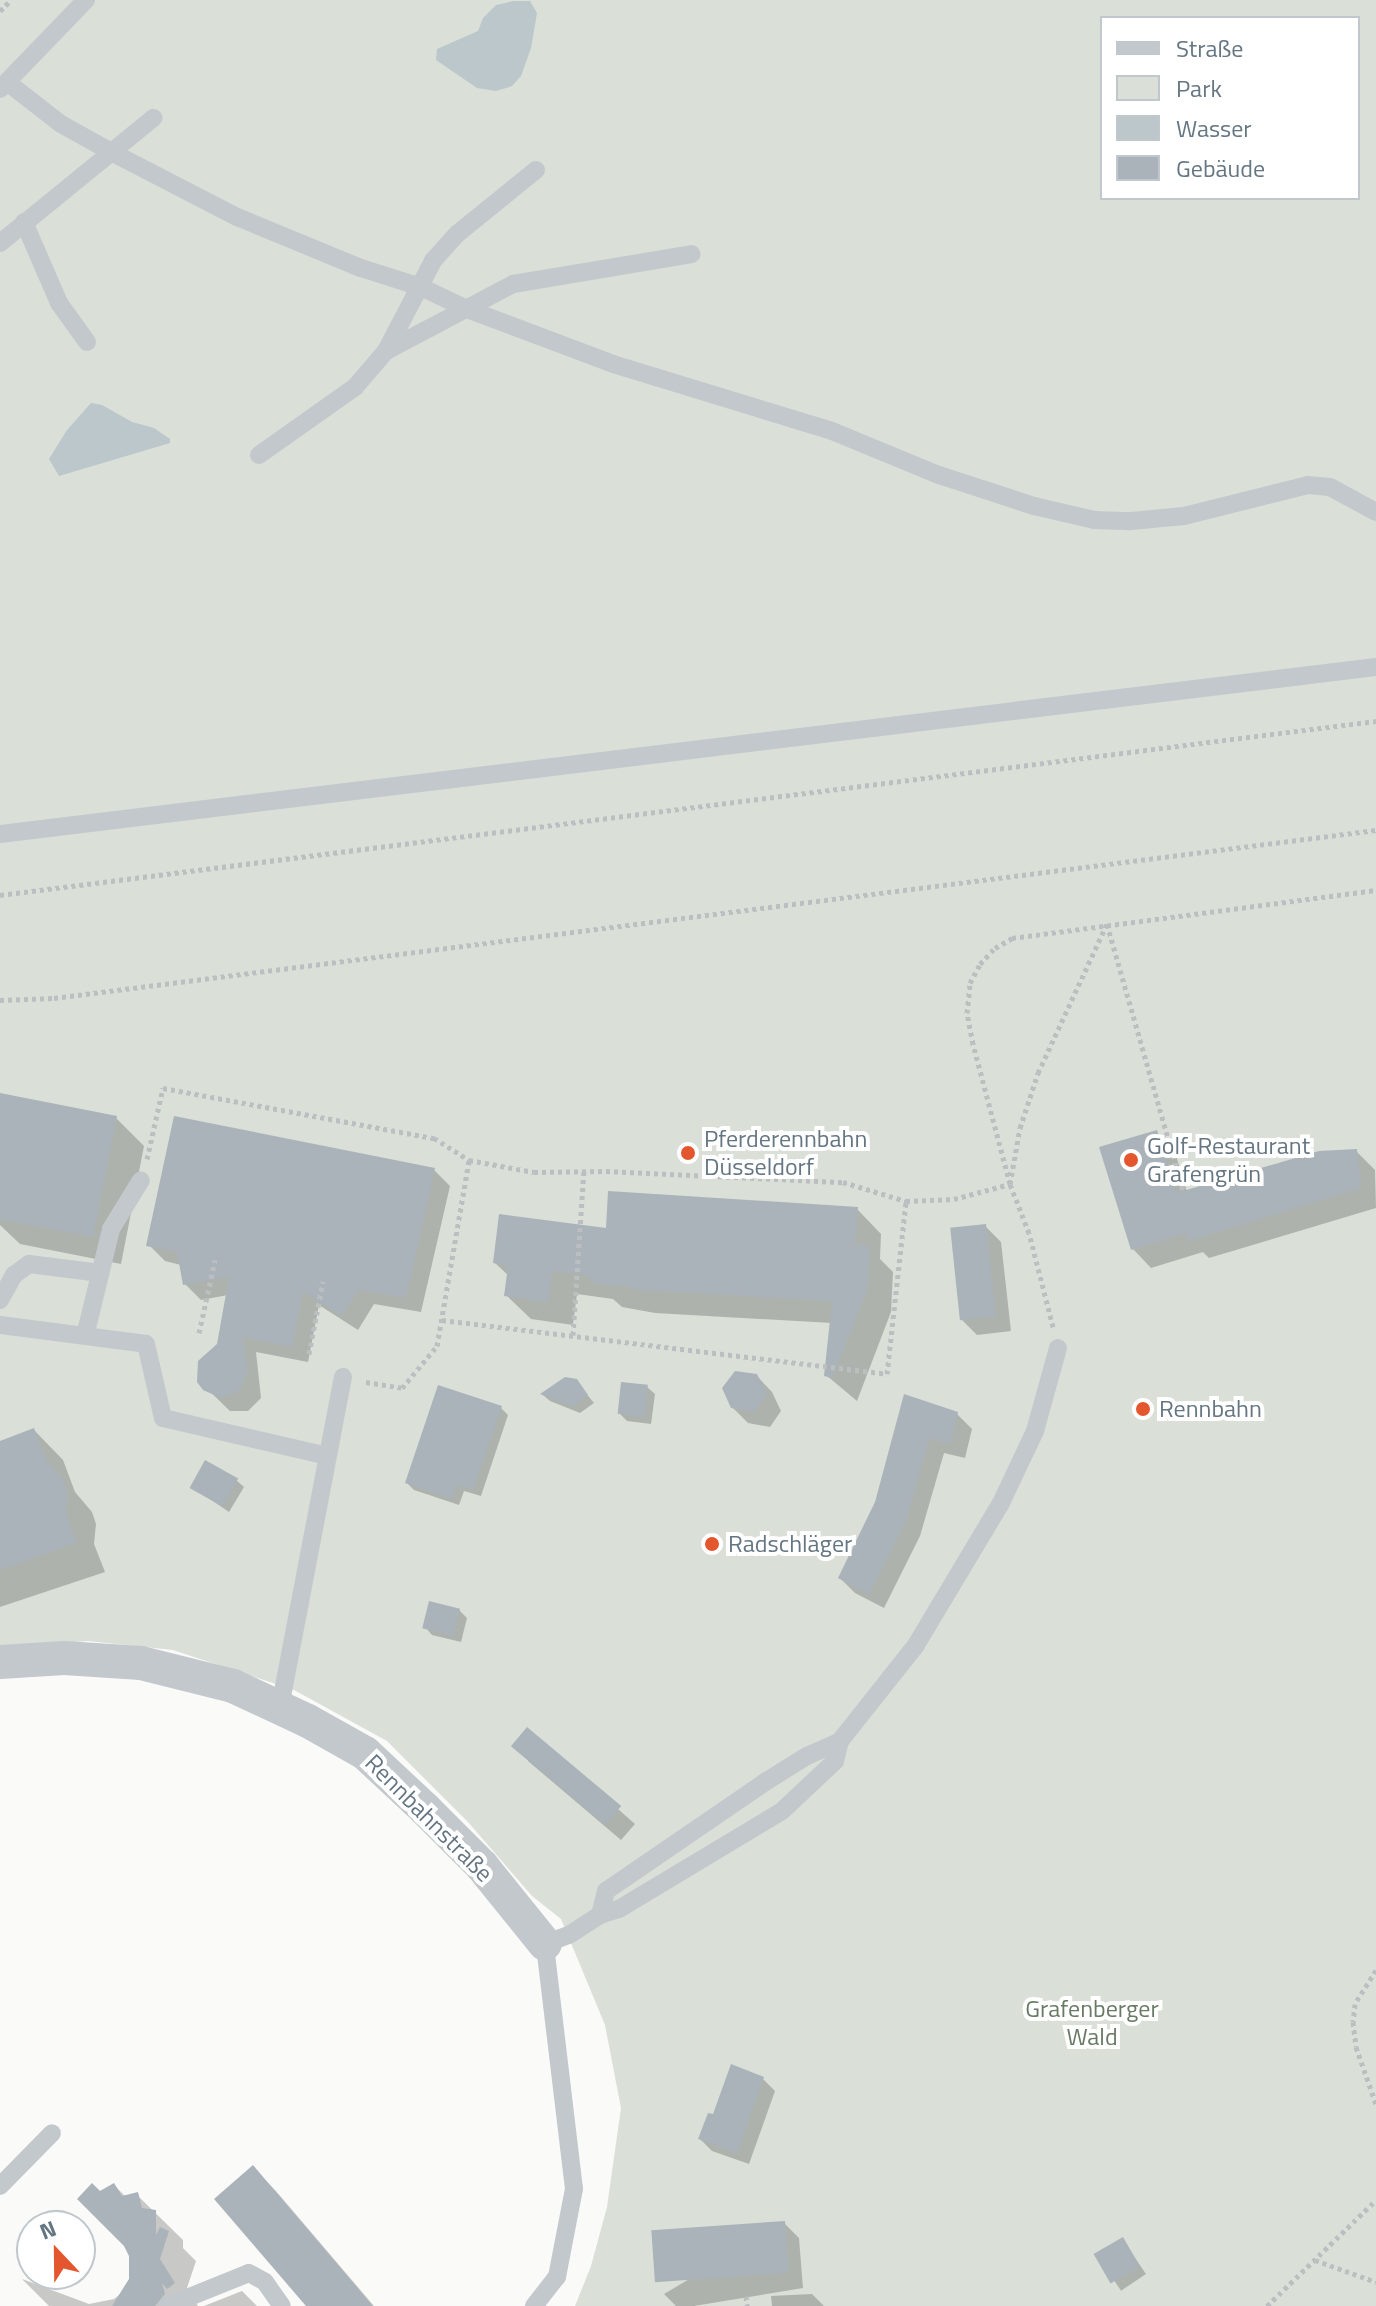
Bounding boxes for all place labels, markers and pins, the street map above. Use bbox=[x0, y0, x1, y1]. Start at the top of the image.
place label: Pferderennbahn Düsseldorf bbox=[704, 1125, 867, 1181]
place label: Golf-Restaurant Grafengrün bbox=[1147, 1132, 1310, 1188]
marker: Pferderennbahn Düsseldorf bbox=[679, 1144, 697, 1162]
marker: Golf-Restaurant Grafengrün bbox=[1122, 1151, 1140, 1169]
place label: Rennbahn bbox=[1159, 1395, 1262, 1423]
marker: Rennbahn bbox=[1134, 1400, 1152, 1418]
place label: Radschläger bbox=[728, 1530, 852, 1558]
marker: Radschläger bbox=[703, 1535, 721, 1553]

